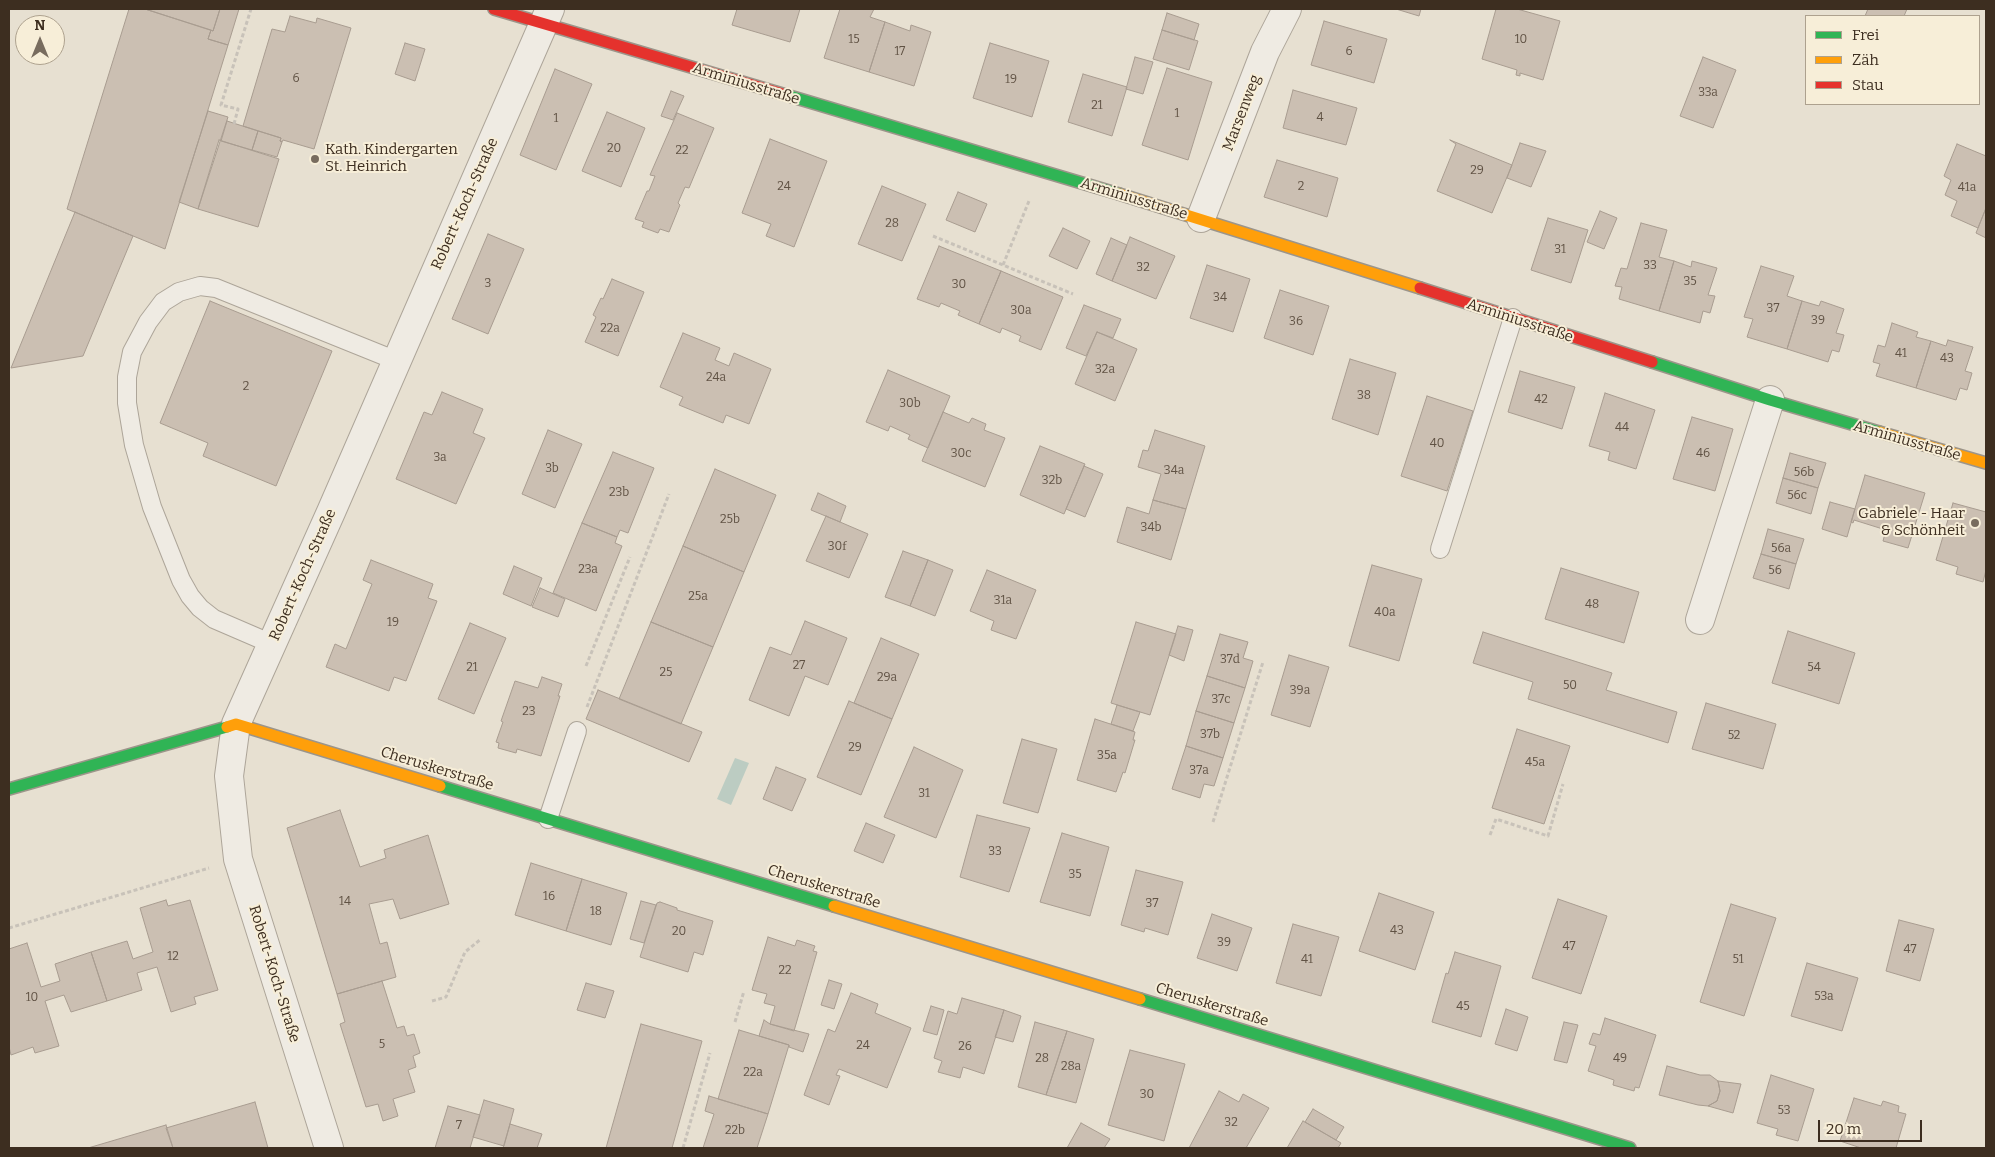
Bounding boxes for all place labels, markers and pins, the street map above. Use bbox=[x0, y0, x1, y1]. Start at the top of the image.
place label: Kath. Kindergarten St. Heinrich bbox=[325, 141, 458, 176]
marker: Kath. Kindergarten St. Heinrich bbox=[309, 153, 321, 165]
place label: Gabriele - Haar & Schönheit bbox=[1858, 505, 1965, 540]
marker: Gabriele - Haar & Schönheit bbox=[1969, 517, 1981, 529]

